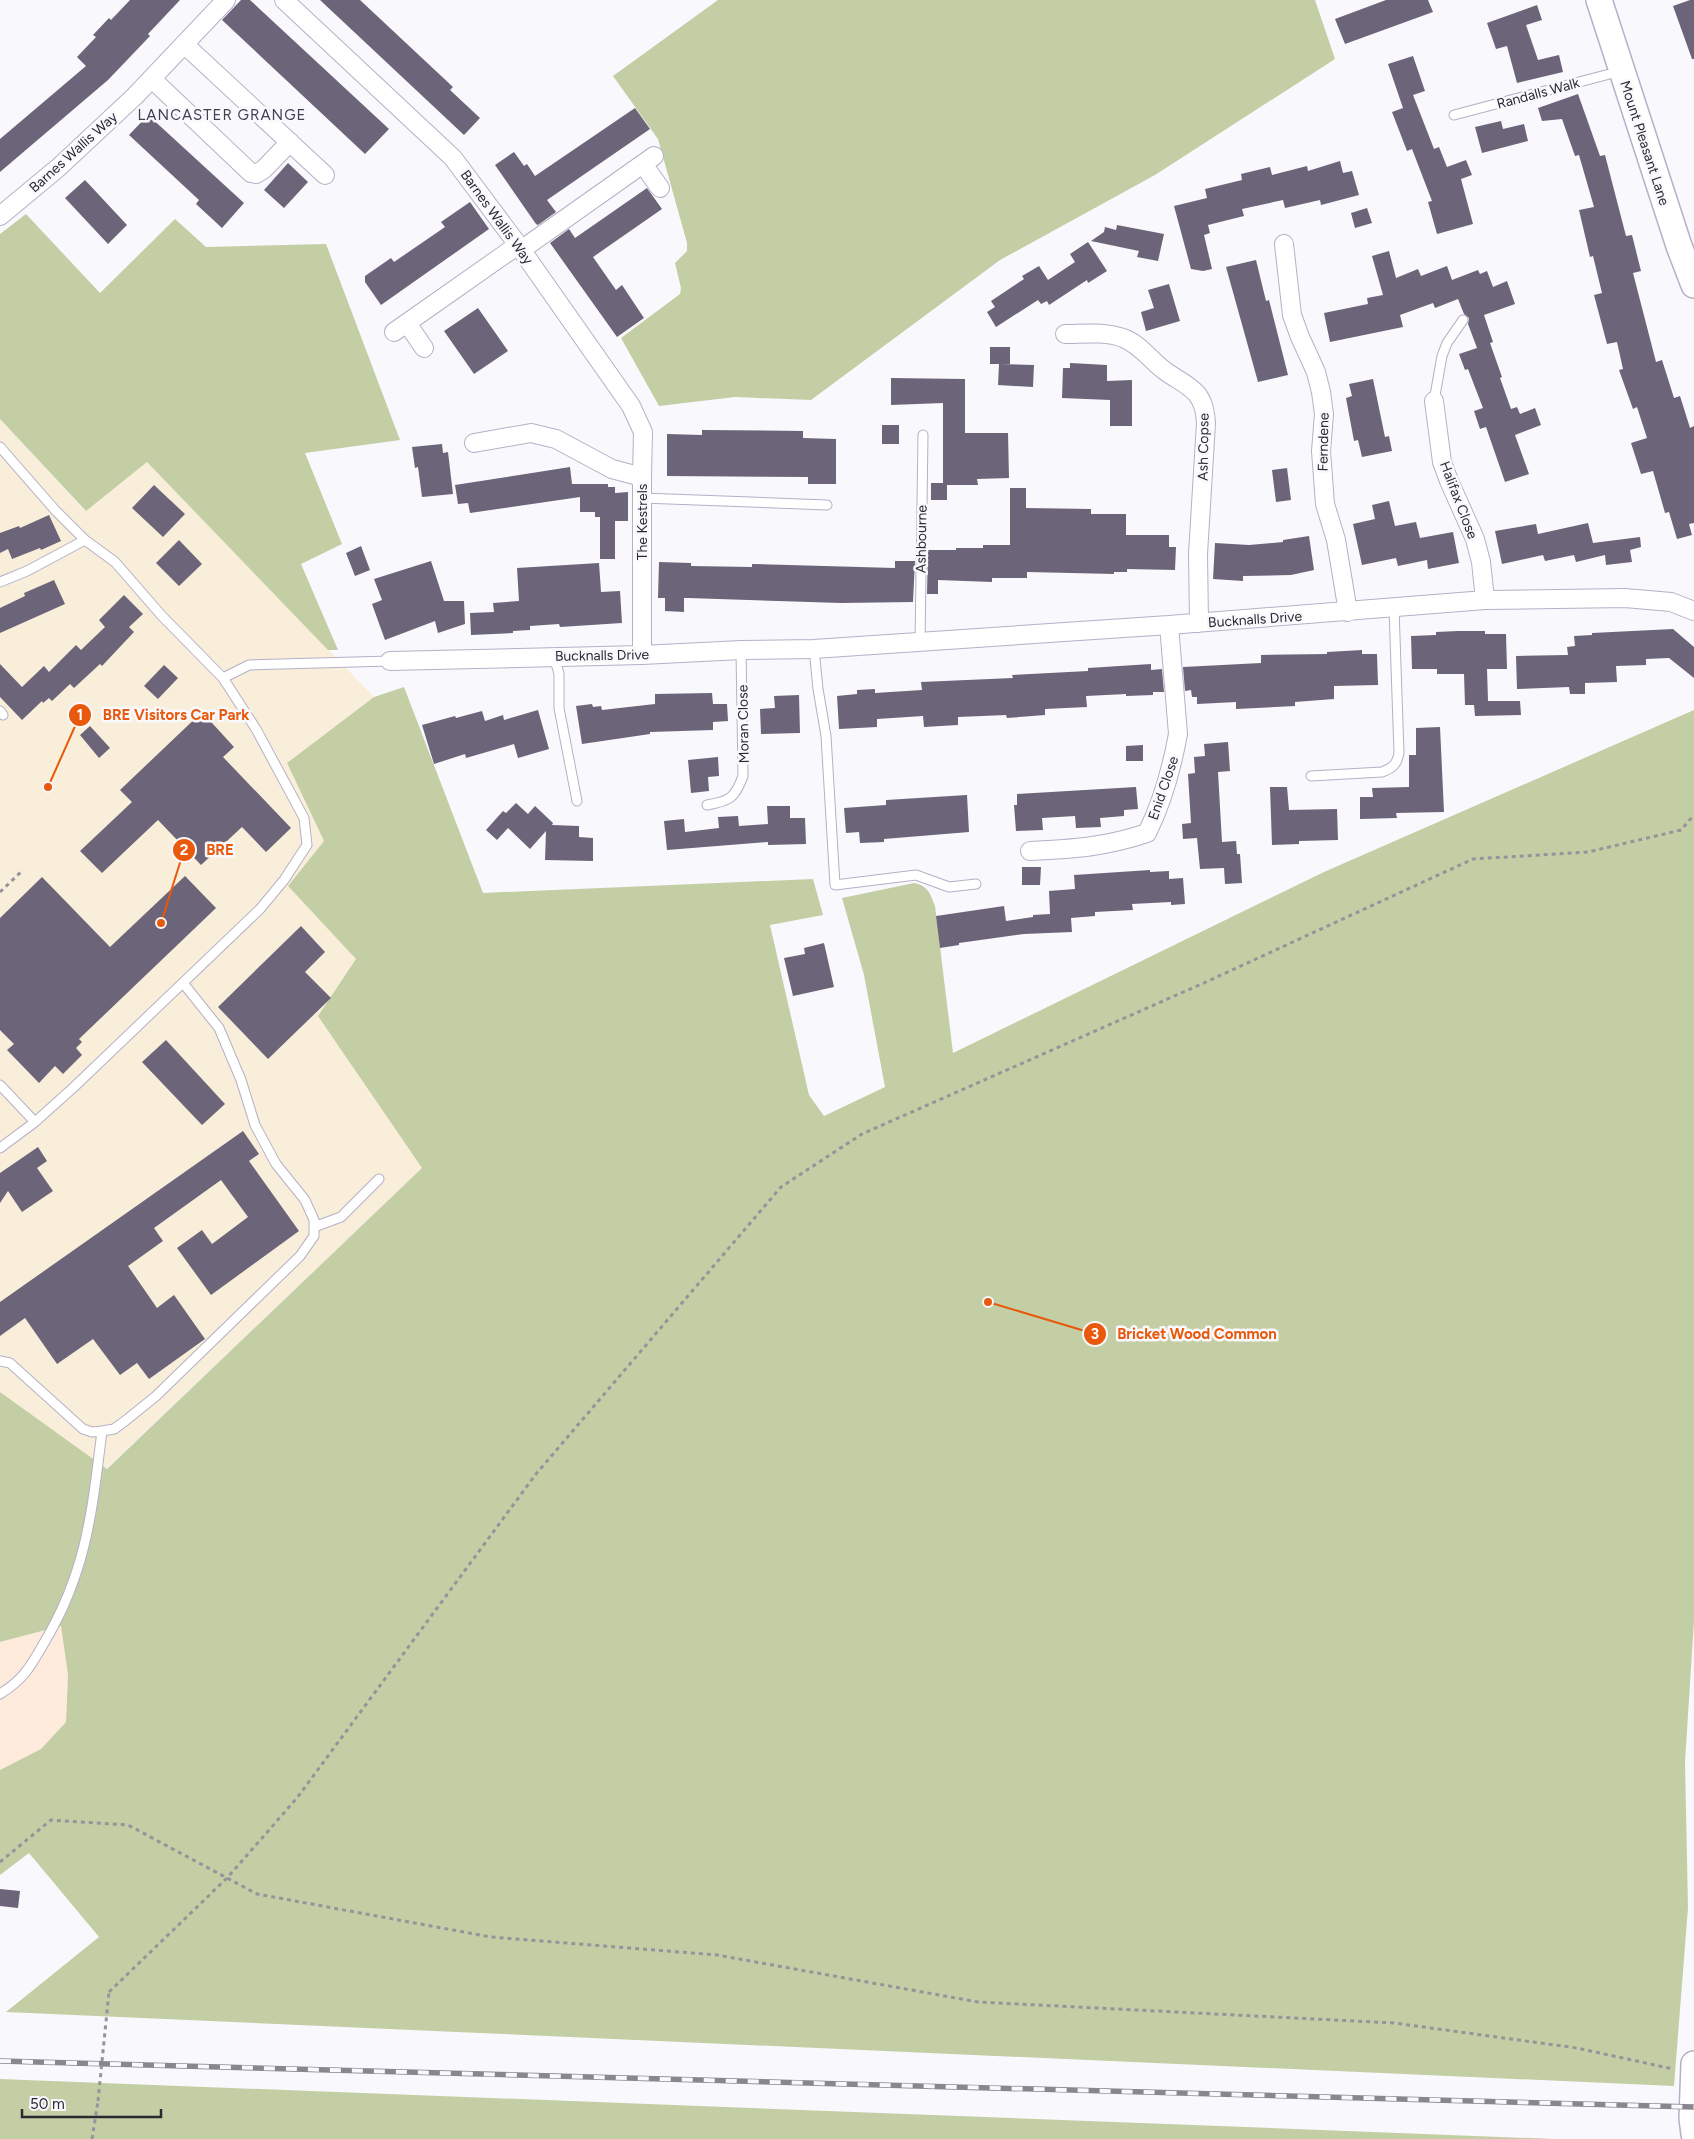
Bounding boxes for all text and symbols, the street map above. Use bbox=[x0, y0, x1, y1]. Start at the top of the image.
street label: Randalls Walk bbox=[1495, 74, 1582, 113]
street label: Mount Pleasant Lane bbox=[1616, 79, 1673, 208]
district label: LANCASTER GRANGE bbox=[138, 106, 306, 124]
street label: Barnes Wallis Way bbox=[26, 108, 121, 196]
street label: Barnes Wallis Way bbox=[457, 167, 537, 268]
street label: Ferndene bbox=[1314, 412, 1333, 472]
street label: Ash Copse bbox=[1194, 413, 1213, 481]
street label: Halifax Close bbox=[1436, 459, 1481, 542]
street label: The Kestrels bbox=[634, 484, 651, 560]
street label: Ashbourne bbox=[912, 504, 931, 573]
street label: Bucknalls Drive bbox=[1207, 608, 1303, 631]
street label: Bucknalls Drive bbox=[555, 646, 650, 665]
street label: Moran Close bbox=[734, 684, 753, 763]
callout: BRE Visitors Car Park bbox=[68, 700, 259, 730]
text: 1 bbox=[77, 706, 83, 724]
text: BRE Visitors Car Park bbox=[103, 706, 249, 724]
street label: Enid Close bbox=[1145, 754, 1182, 822]
callout: BRE bbox=[171, 835, 244, 865]
text: 2 bbox=[180, 841, 189, 859]
text: BRE bbox=[206, 841, 234, 859]
callout: Bricket Wood Common bbox=[1082, 1319, 1287, 1349]
text: 3 bbox=[1091, 1325, 1099, 1343]
text: Bricket Wood Common bbox=[1117, 1325, 1277, 1343]
scale bar bbox=[22, 2086, 161, 2118]
text: 50 m bbox=[30, 2095, 65, 2113]

